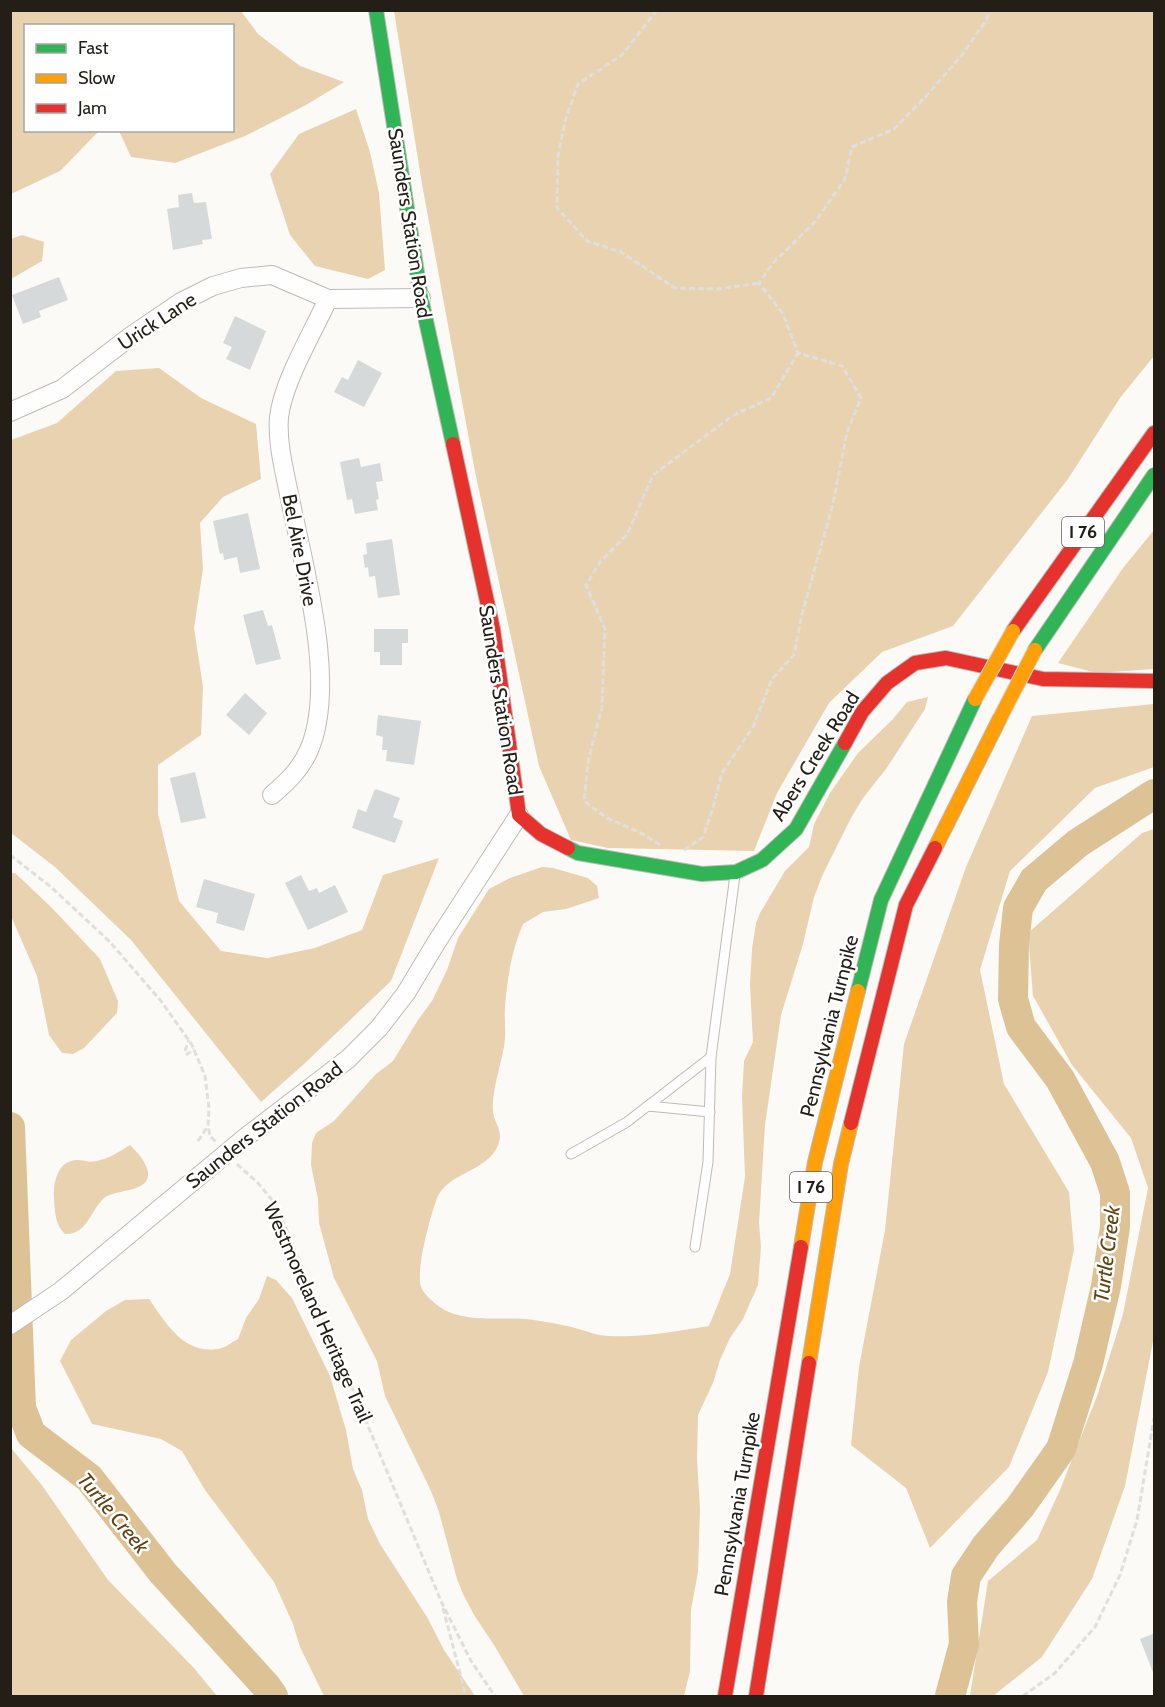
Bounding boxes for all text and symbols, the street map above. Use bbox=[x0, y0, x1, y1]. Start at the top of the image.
legend bbox=[24, 24, 234, 132]
text: Fast bbox=[78, 37, 109, 59]
text: Slow bbox=[78, 67, 115, 89]
text: Jam bbox=[77, 97, 107, 119]
street label: Saunders Station Road bbox=[383, 126, 437, 320]
street label: Urick Lane bbox=[113, 287, 201, 355]
street label: Bel Aire Drive bbox=[277, 492, 323, 608]
road number: I 76 bbox=[1062, 517, 1104, 547]
street label: Saunders Station Road bbox=[474, 603, 528, 797]
street label: Abers Creek Road bbox=[766, 687, 864, 825]
street label: Pennsylvania Turnpike bbox=[795, 933, 863, 1119]
street label: Saunders Station Road bbox=[181, 1056, 347, 1194]
road number: I 76 bbox=[790, 1172, 832, 1202]
street label: Westmoreland Heritage Trail bbox=[258, 1198, 378, 1426]
water label: Turtle Creek bbox=[1088, 1203, 1125, 1304]
street label: Pennsylvania Turnpike bbox=[709, 1410, 765, 1598]
water label: Turtle Creek bbox=[72, 1467, 155, 1559]

